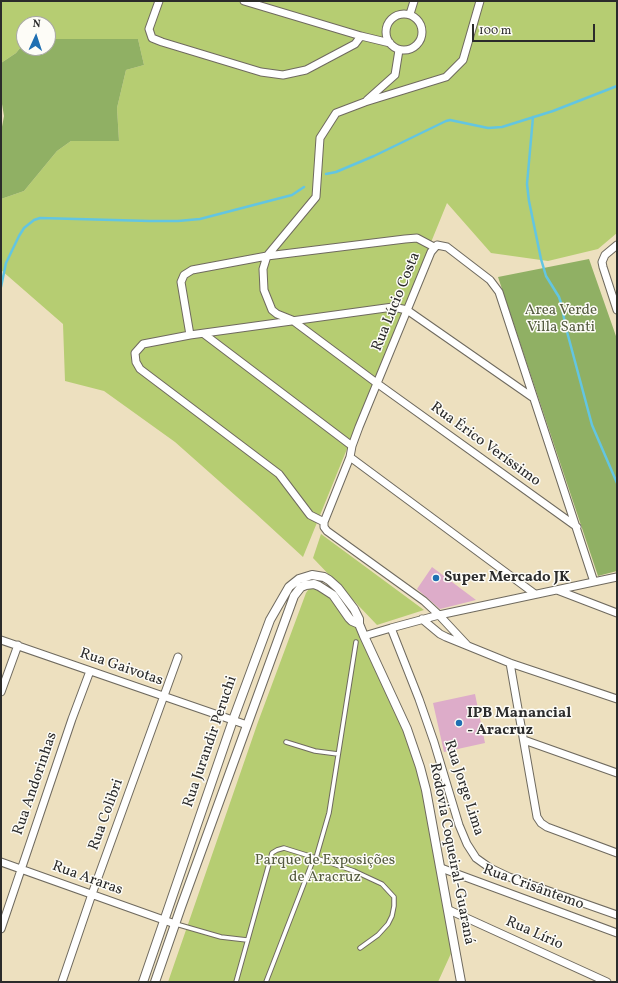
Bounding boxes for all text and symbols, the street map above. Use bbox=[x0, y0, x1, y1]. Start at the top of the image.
north arrow bbox=[16, 16, 56, 56]
scale bar bbox=[474, 16, 597, 42]
text: N bbox=[32, 17, 41, 32]
text: 100 m bbox=[479, 23, 511, 39]
street label: Rua Lúcio Costa bbox=[369, 250, 425, 354]
park label: Area Verde Villa Santi bbox=[525, 302, 597, 337]
street label: Rua Érico Veríssimo bbox=[426, 399, 544, 491]
place label: Super Mercado JK bbox=[444, 569, 570, 587]
marker: Super Mercado JK bbox=[431, 573, 441, 583]
street label: Rua Gaivotas bbox=[77, 645, 165, 691]
street label: Rua Jurandir Peruchi bbox=[180, 674, 242, 810]
place label: IPB Manancial - Aracruz bbox=[467, 705, 571, 740]
marker: IPB Manancial - Aracruz bbox=[454, 718, 464, 728]
street label: Rua Andorinhas bbox=[10, 730, 62, 838]
street label: Rua Jorge Lima bbox=[439, 738, 487, 838]
street label: Rodovia Coqueiral-Guaraná bbox=[425, 761, 477, 947]
street label: Rua Colibri bbox=[86, 777, 128, 853]
park label: Parque de Exposições de Aracruz bbox=[255, 852, 395, 887]
street label: Rua Araras bbox=[49, 858, 125, 900]
street label: Rua Crisântemo bbox=[480, 861, 586, 915]
street label: Rua Lírio bbox=[503, 913, 565, 955]

